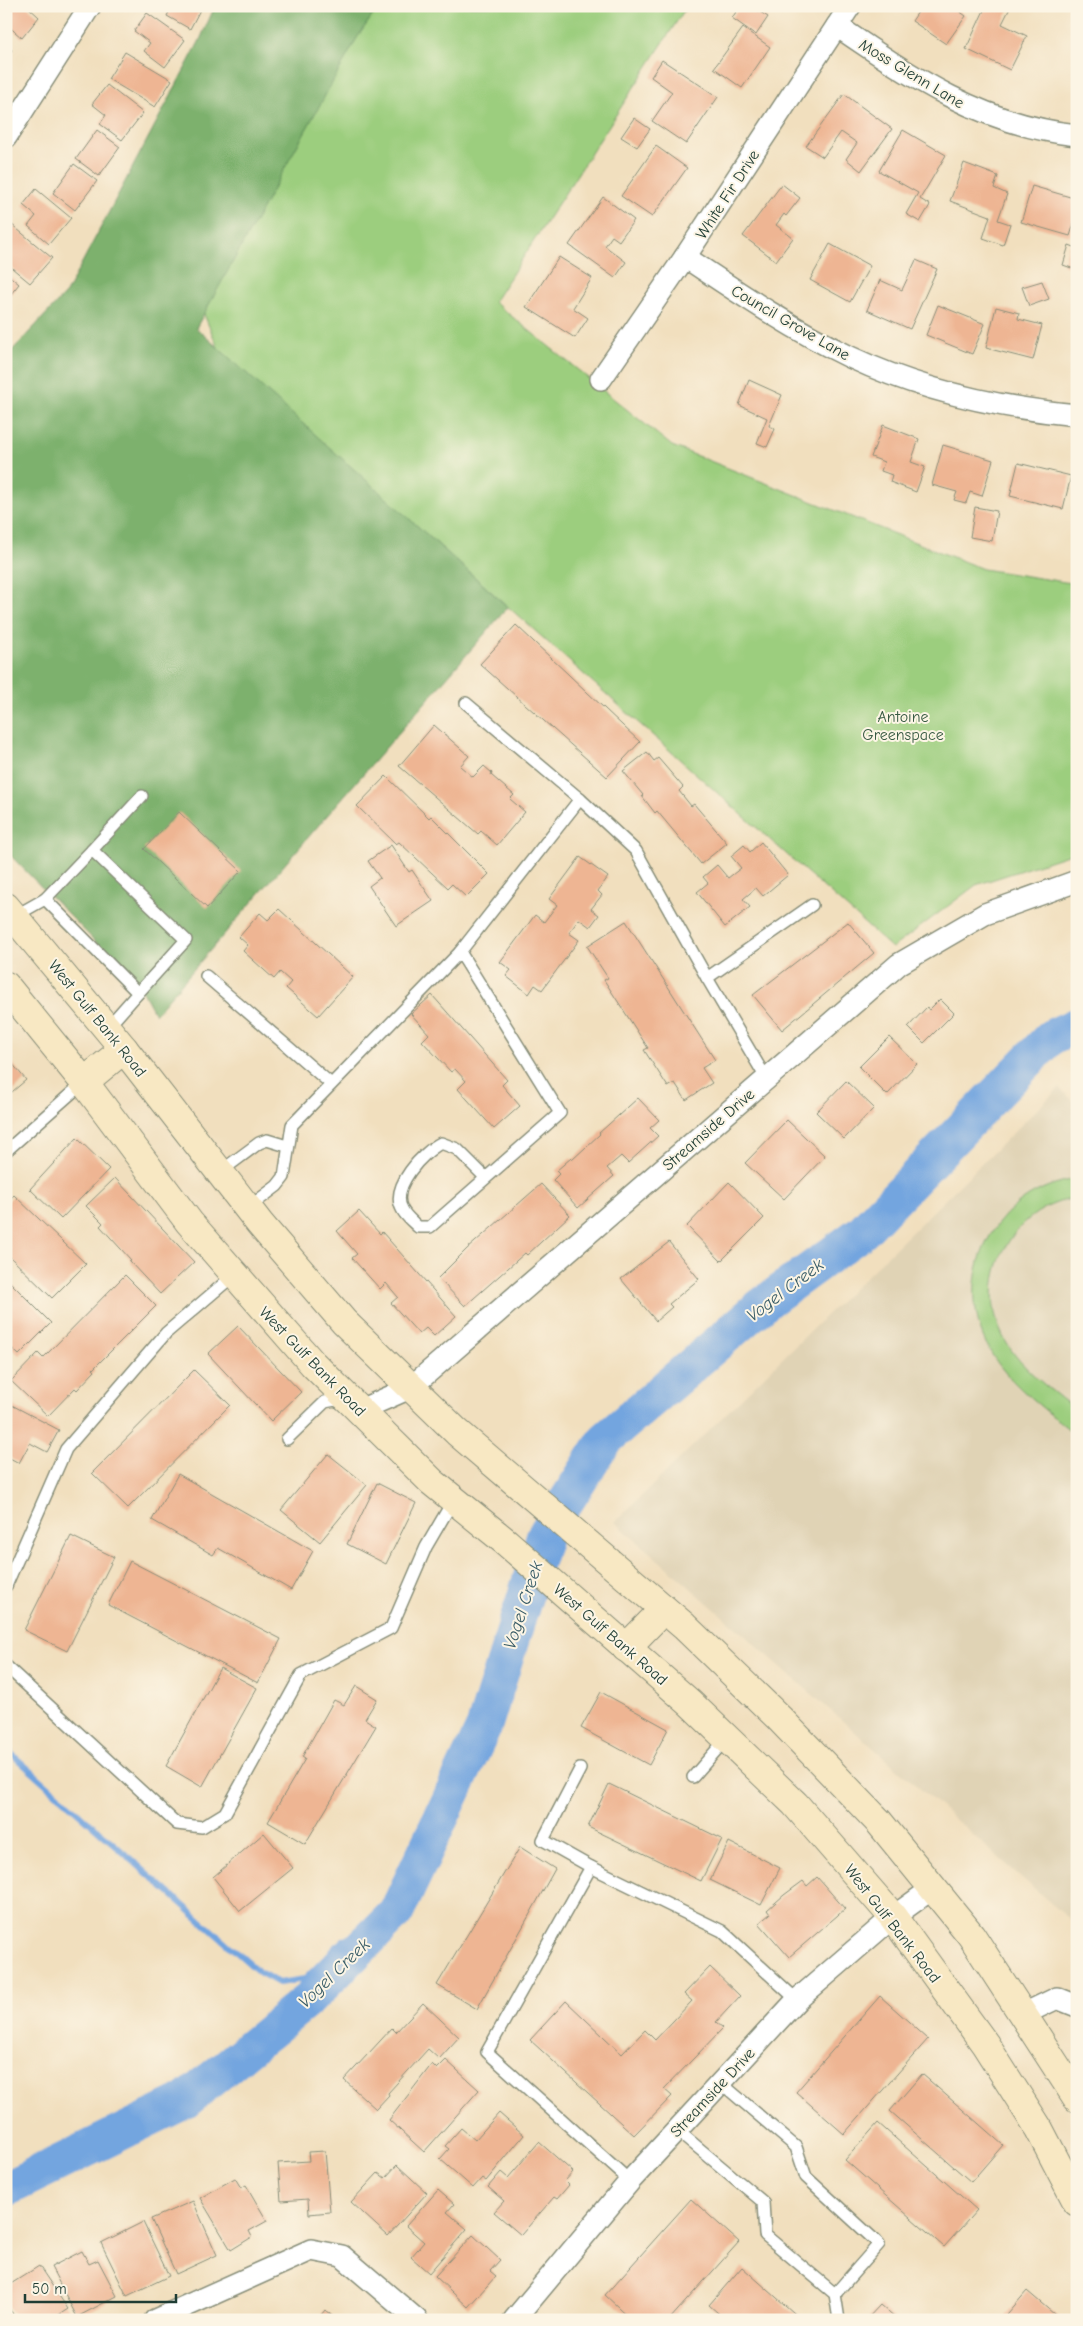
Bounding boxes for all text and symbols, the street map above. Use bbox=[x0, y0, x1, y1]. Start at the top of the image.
street label: Moss Glenn Lane bbox=[856, 35, 967, 112]
street label: White Fir Drive bbox=[692, 147, 763, 242]
street label: Council Grove Lane bbox=[728, 282, 853, 364]
park label: Antoine Greenspace bbox=[862, 708, 944, 744]
street label: West Gulf Bank Road bbox=[45, 957, 150, 1081]
street label: Streamside Drive bbox=[659, 1085, 758, 1174]
water label: Vogel Creek bbox=[743, 1254, 828, 1326]
street label: West Gulf Bank Road bbox=[255, 1303, 369, 1420]
water label: Vogel Creek bbox=[499, 1558, 548, 1652]
street label: West Gulf Bank Road bbox=[550, 1580, 671, 1689]
street label: West Gulf Bank Road bbox=[840, 1861, 944, 1986]
water label: Vogel Creek bbox=[294, 1934, 375, 2013]
street label: Streamside Drive bbox=[667, 2044, 759, 2141]
scale bar bbox=[25, 2271, 176, 2303]
text: 50 m bbox=[32, 2280, 67, 2298]

